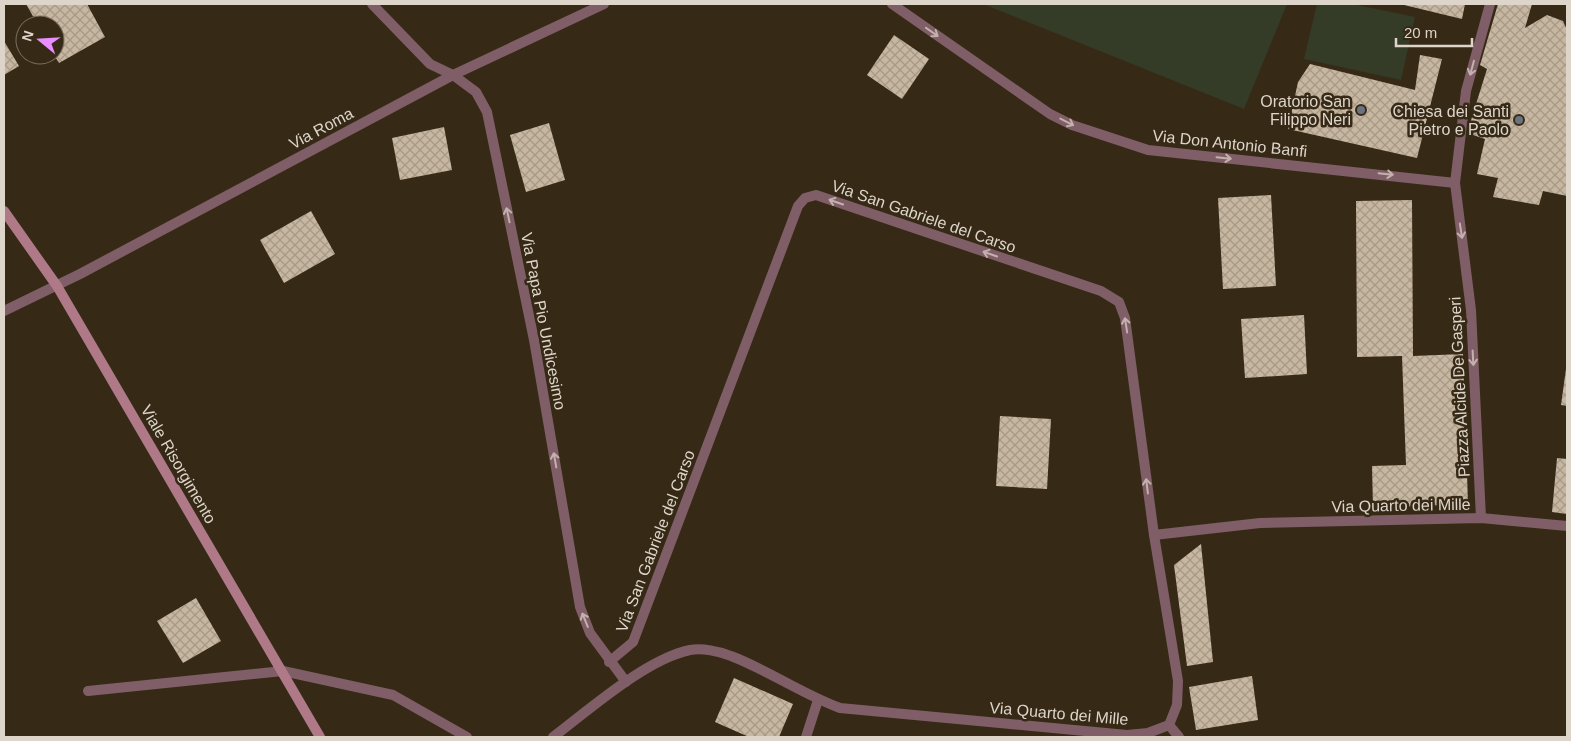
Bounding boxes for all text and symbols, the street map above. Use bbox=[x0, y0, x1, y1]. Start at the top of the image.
north arrow bbox=[15, 15, 65, 65]
scale bar bbox=[1396, 15, 1472, 47]
text: 20 m bbox=[1404, 24, 1437, 41]
one-way arrow bbox=[925, 27, 939, 37]
text: N bbox=[18, 29, 37, 43]
one-way arrow bbox=[1467, 59, 1477, 75]
place label: Oratorio San Filippo Neri bbox=[1260, 93, 1351, 128]
place label: Chiesa dei Santi Pietro e Paolo bbox=[1392, 103, 1509, 138]
street label: Via Roma bbox=[286, 104, 356, 152]
marker: Oratorio San Filippo Neri bbox=[1355, 104, 1367, 116]
marker: Chiesa dei Santi Pietro e Paolo bbox=[1513, 114, 1525, 126]
one-way arrow bbox=[1059, 118, 1074, 127]
street label: Via Don Antonio Banfi bbox=[1152, 127, 1308, 160]
one-way arrow bbox=[1216, 153, 1232, 163]
one-way arrow bbox=[1378, 169, 1394, 179]
street label: Via San Gabriele del Carso bbox=[830, 177, 1018, 256]
one-way arrow bbox=[829, 197, 844, 206]
one-way arrow bbox=[503, 207, 512, 223]
one-way arrow bbox=[1457, 223, 1467, 239]
street label: Via Papa Pio Undicesimo bbox=[518, 231, 569, 411]
one-way arrow bbox=[982, 248, 998, 258]
street label: Piazza Alcide De Gasperi bbox=[1446, 296, 1473, 478]
one-way arrow bbox=[1121, 318, 1131, 334]
one-way arrow bbox=[1469, 350, 1478, 366]
street label: Viale Risorgimento bbox=[138, 402, 219, 527]
street label: Via San Gabriele del Carso bbox=[613, 448, 698, 635]
one-way arrow bbox=[549, 453, 559, 469]
one-way arrow bbox=[1142, 479, 1152, 495]
street label: Via Quarto dei Mille bbox=[1331, 496, 1471, 515]
one-way arrow bbox=[580, 613, 589, 628]
street label: Via Quarto dei Mille bbox=[989, 699, 1129, 728]

